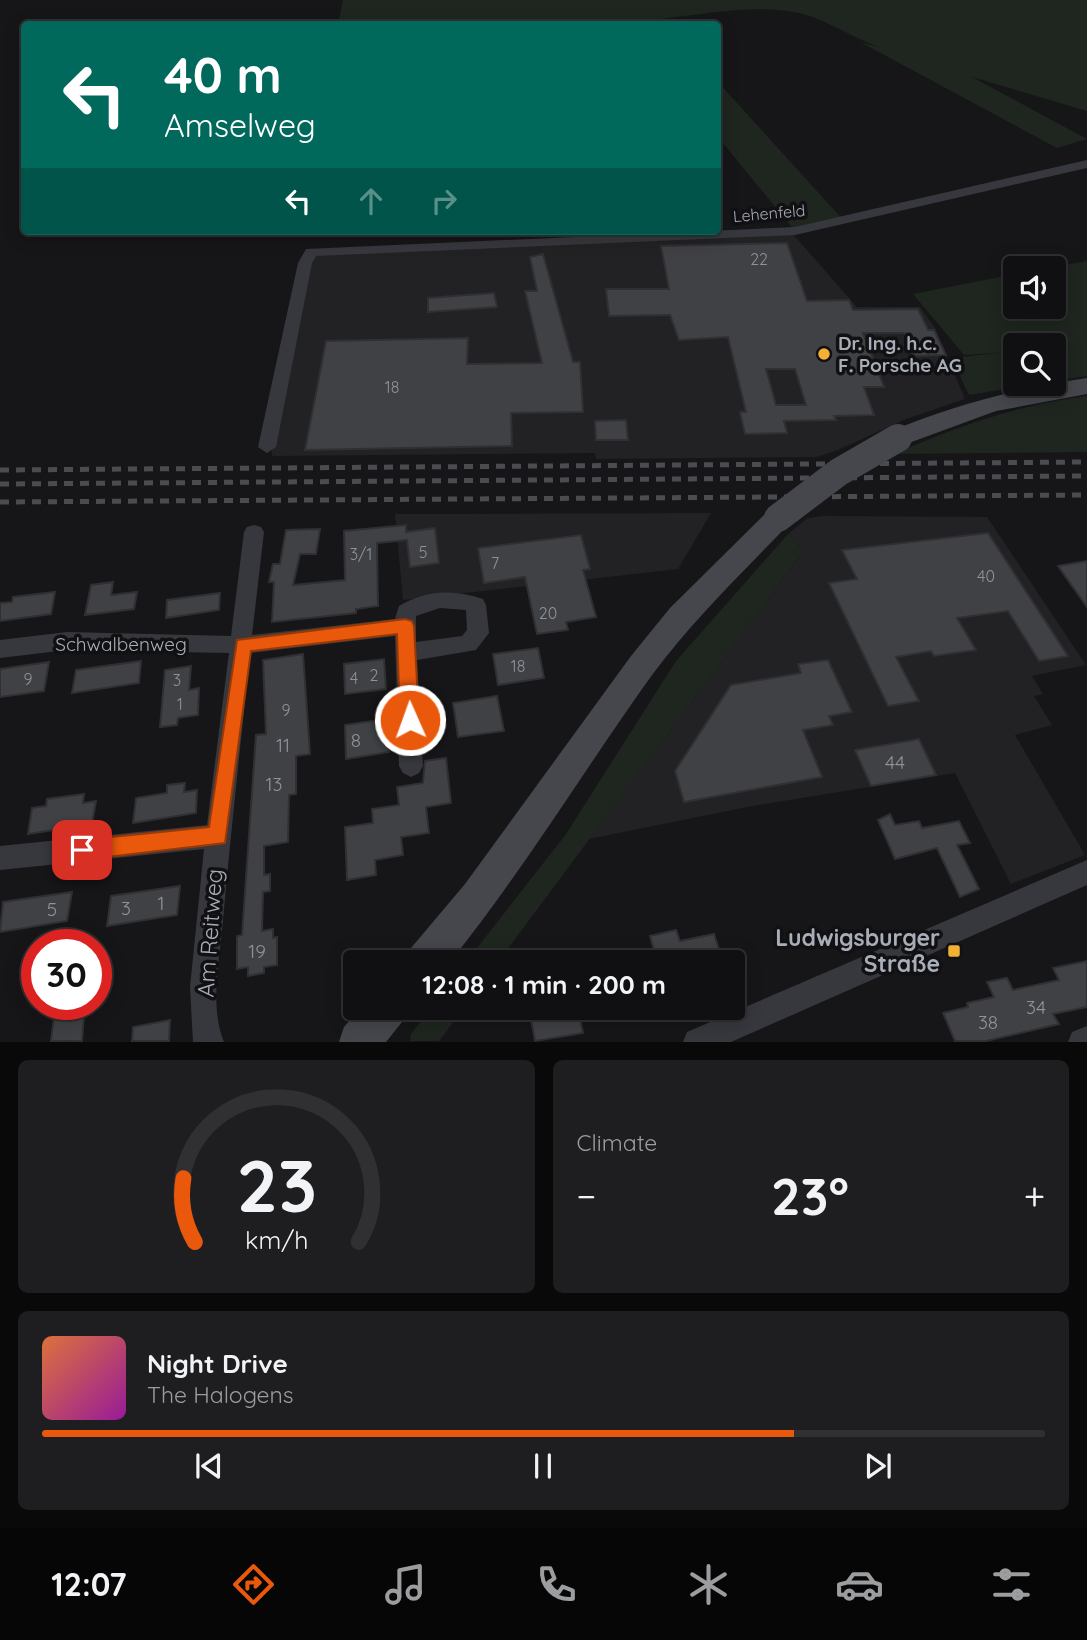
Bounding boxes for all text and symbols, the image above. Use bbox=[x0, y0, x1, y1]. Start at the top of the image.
text: 40 m bbox=[164, 44, 282, 105]
icon: left bbox=[49, 49, 140, 140]
text: Amselweg bbox=[164, 105, 316, 145]
icon: left bbox=[279, 182, 317, 220]
icon: ahead bbox=[352, 182, 390, 220]
icon: right bbox=[425, 182, 463, 220]
street label: Lehenfeld bbox=[732, 200, 806, 226]
house number: 22 bbox=[750, 249, 768, 269]
map controls bbox=[1003, 256, 1066, 396]
button: sound bbox=[1003, 256, 1066, 319]
place label: Dr. Ing. h.c. F. Porsche AG bbox=[838, 331, 962, 377]
button: search bbox=[1003, 333, 1066, 396]
marker: Dr. Ing. h.c. F. Porsche AG bbox=[816, 346, 832, 362]
house number: 18 bbox=[385, 377, 399, 397]
house number: 5 bbox=[419, 542, 427, 562]
house number: 3/1 bbox=[350, 544, 372, 564]
house number: 7 bbox=[491, 553, 499, 573]
house number: 40 bbox=[977, 566, 995, 586]
house number: 20 bbox=[539, 603, 557, 623]
street label: Schwalbenweg bbox=[55, 632, 187, 656]
house number: 18 bbox=[511, 656, 525, 676]
house number: 2 bbox=[370, 665, 379, 685]
house number: 4 bbox=[350, 668, 358, 688]
house number: 9 bbox=[24, 669, 33, 689]
house number: 3 bbox=[173, 670, 181, 690]
position arrow bbox=[373, 683, 447, 757]
house number: 1 bbox=[177, 694, 183, 714]
house number: 9 bbox=[282, 700, 291, 720]
house number: 8 bbox=[351, 728, 361, 752]
house number: 11 bbox=[276, 733, 290, 757]
house number: 44 bbox=[885, 750, 905, 774]
house number: 13 bbox=[266, 772, 283, 796]
pin bbox=[52, 820, 112, 880]
icon: arrive bbox=[63, 831, 101, 869]
street label: Am Reitweg bbox=[191, 868, 228, 998]
house number: 1 bbox=[157, 891, 165, 915]
house number: 3 bbox=[121, 896, 131, 920]
house number: 5 bbox=[47, 897, 57, 921]
place label: Ludwigsburger Straße bbox=[775, 923, 940, 978]
speed limit sign: 30 bbox=[21, 929, 112, 1020]
house number: 19 bbox=[248, 939, 266, 963]
marker: Ludwigsburger Straße bbox=[946, 943, 962, 959]
text: 12:08 · 1 min · 200 m bbox=[422, 968, 666, 1001]
house number: 34 bbox=[1026, 995, 1046, 1019]
house number: 38 bbox=[978, 1010, 998, 1034]
text: Climate bbox=[577, 1128, 657, 1157]
text: 23 bbox=[236, 1140, 317, 1231]
text: 23° bbox=[771, 1163, 849, 1228]
text: − bbox=[577, 1172, 596, 1220]
text: + bbox=[1024, 1172, 1045, 1220]
text: km/h bbox=[245, 1224, 308, 1255]
text: Night Drive bbox=[147, 1347, 288, 1380]
text: The Halogens bbox=[147, 1380, 294, 1409]
icon: previous bbox=[190, 1447, 228, 1485]
icon: pause bbox=[524, 1447, 562, 1485]
icon: next bbox=[859, 1447, 897, 1485]
icon: directions bbox=[229, 1560, 278, 1609]
icon: music bbox=[381, 1560, 430, 1609]
icon: phone bbox=[532, 1560, 581, 1609]
icon: climate bbox=[684, 1560, 733, 1609]
icon: car bbox=[835, 1560, 884, 1609]
icon: filters bbox=[987, 1560, 1036, 1609]
text: 12:07 bbox=[51, 1564, 127, 1604]

